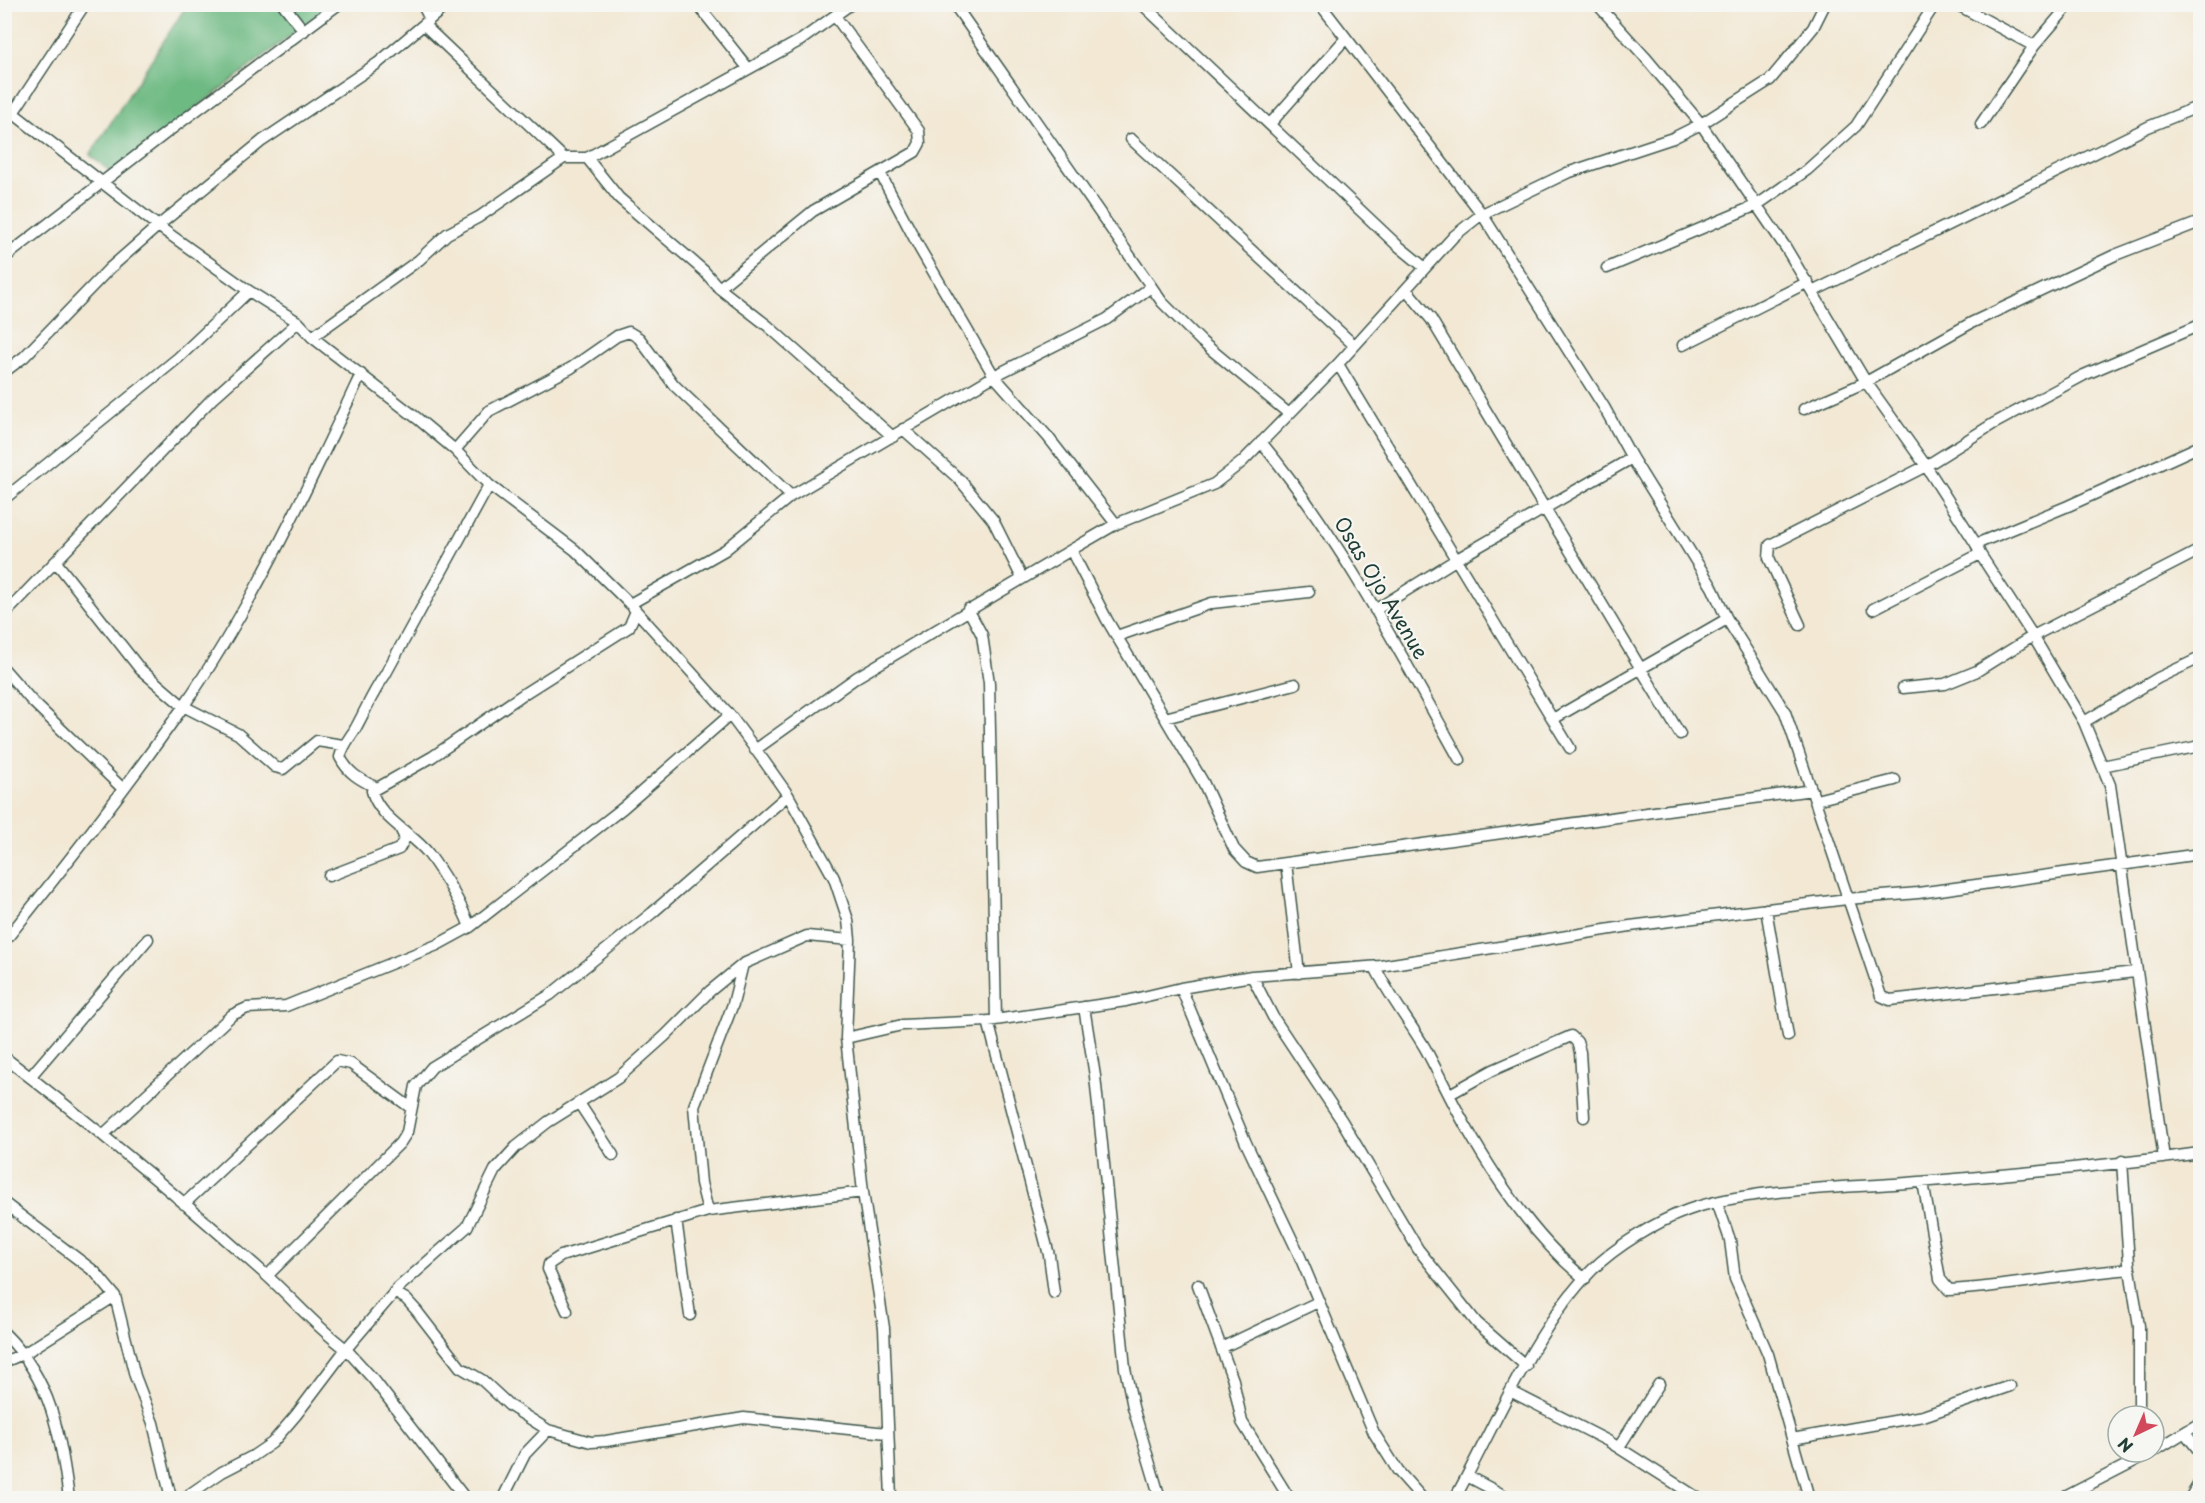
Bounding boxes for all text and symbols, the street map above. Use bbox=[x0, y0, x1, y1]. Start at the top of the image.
street label: Osas Ojo Avenue bbox=[1327, 510, 1436, 665]
north arrow bbox=[2106, 1404, 2166, 1464]
text: N bbox=[2112, 1432, 2138, 1459]

